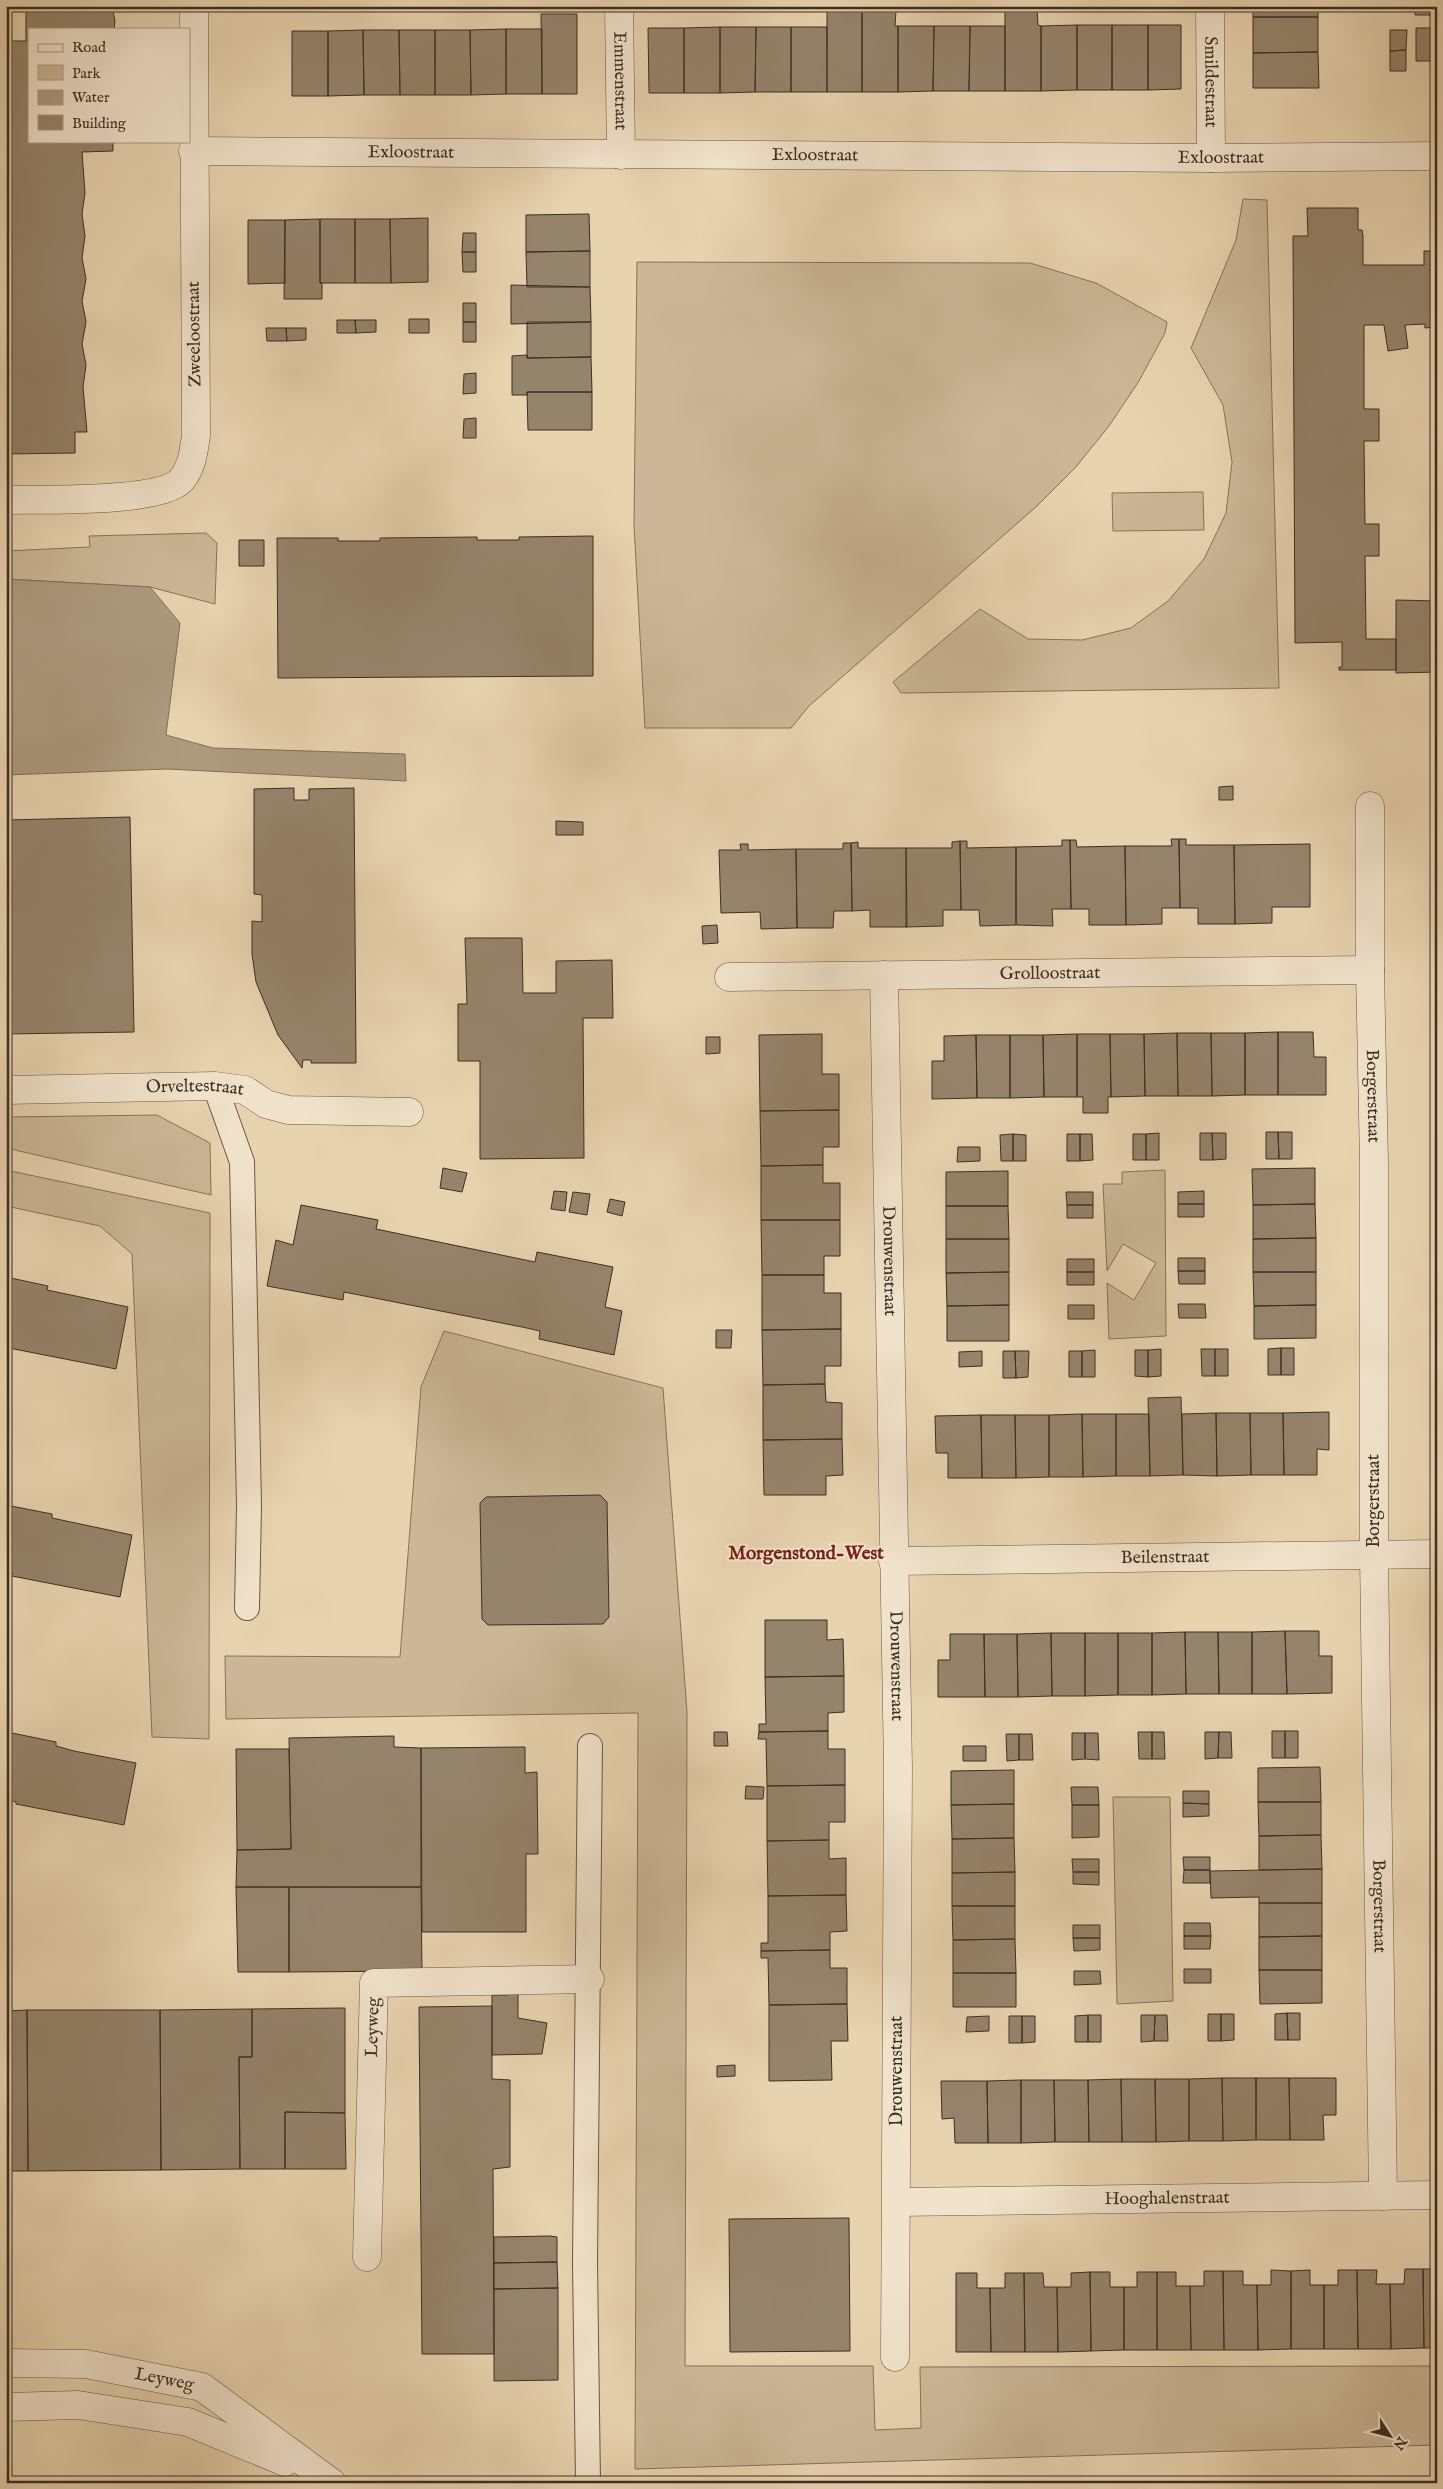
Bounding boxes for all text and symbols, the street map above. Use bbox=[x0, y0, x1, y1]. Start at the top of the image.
legend bbox=[28, 28, 190, 142]
street label: Emmenstraat bbox=[608, 31, 632, 131]
street label: Smildestraat bbox=[1199, 36, 1222, 128]
text: Road bbox=[72, 38, 107, 57]
text: Park bbox=[72, 64, 102, 83]
text: Water bbox=[72, 88, 110, 107]
text: Building bbox=[72, 114, 127, 133]
street label: Exloostraat bbox=[368, 141, 454, 164]
street label: Exloostraat bbox=[772, 143, 858, 167]
street label: Exloostraat bbox=[1178, 146, 1264, 170]
street label: Zweeloostraat bbox=[183, 281, 207, 387]
street label: Grolloostraat bbox=[1000, 961, 1100, 986]
street label: Borgerstraat bbox=[1360, 1049, 1385, 1143]
street label: Orveltestraat bbox=[146, 1074, 245, 1101]
street label: Drouwenstraat bbox=[877, 1205, 902, 1316]
street label: Borgerstraat bbox=[1363, 1454, 1386, 1548]
district label: Morgenstond-West bbox=[728, 1542, 884, 1566]
street label: Beilenstraat bbox=[1121, 1545, 1209, 1570]
street label: Drouwenstraat bbox=[884, 1610, 909, 1721]
street label: Borgerstraat bbox=[1367, 1859, 1391, 1953]
street label: Leyweg bbox=[361, 1997, 385, 2057]
street label: Drouwenstraat bbox=[886, 2016, 909, 2126]
street label: Hooghalenstraat bbox=[1104, 2186, 1230, 2211]
street label: Leyweg bbox=[133, 2362, 196, 2397]
north arrow bbox=[1366, 2412, 1416, 2462]
text: N bbox=[1389, 2432, 1411, 2453]

